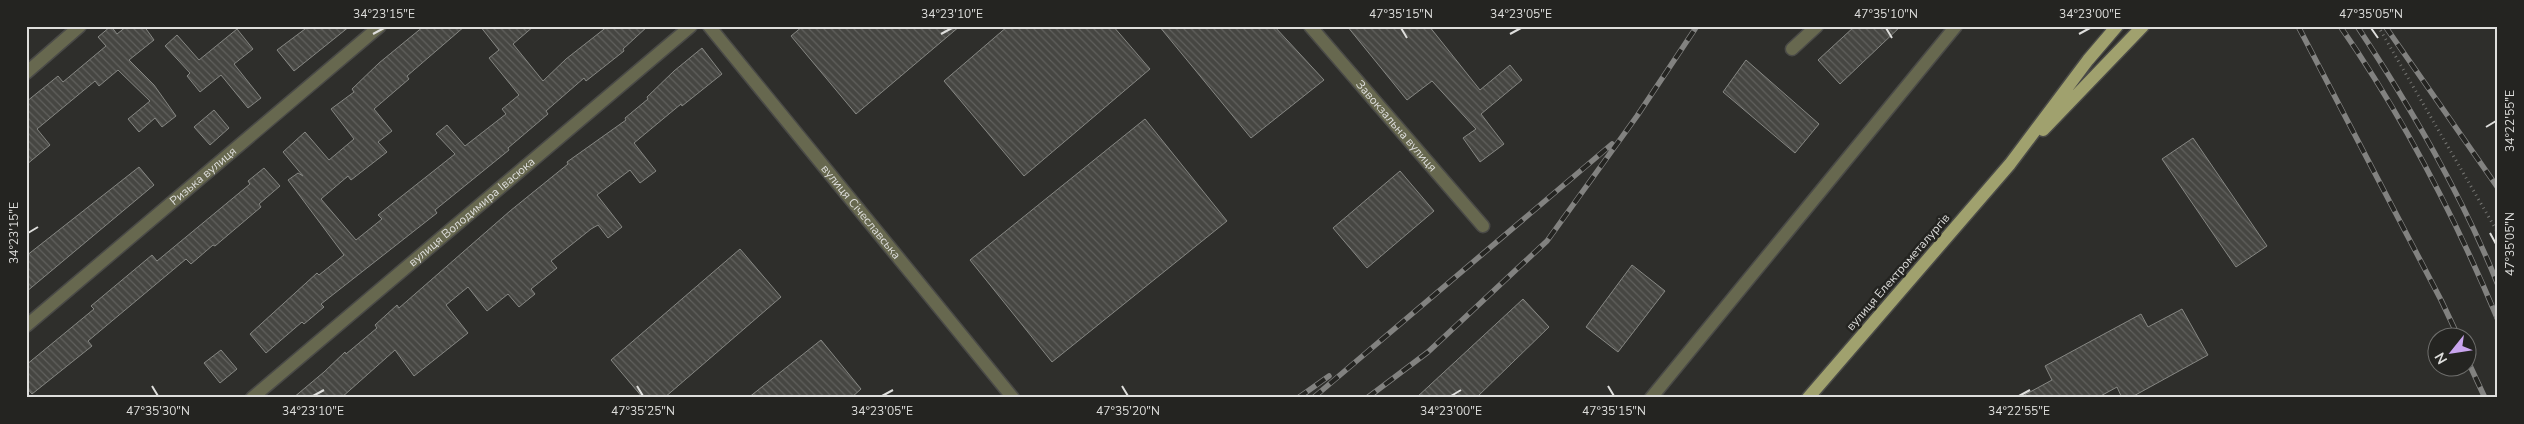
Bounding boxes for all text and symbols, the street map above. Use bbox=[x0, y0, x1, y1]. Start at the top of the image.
text: 34°23'15"E bbox=[353, 6, 415, 22]
text: 34°23'10"E bbox=[921, 6, 983, 22]
text: 47°35'15"N bbox=[1369, 6, 1433, 22]
text: 34°23'05"E bbox=[1490, 6, 1552, 22]
text: 47°35'10"N bbox=[1854, 6, 1918, 22]
text: 34°23'00"E bbox=[2059, 6, 2121, 22]
text: 47°35'05"N bbox=[2339, 6, 2403, 22]
street label: Завокзальна вулиця bbox=[1352, 77, 1440, 175]
text: 34°22'55"E bbox=[2502, 90, 2518, 152]
street label: Ризька вулиця bbox=[166, 143, 240, 209]
street label: вулиця Володимира Івасюка bbox=[405, 154, 538, 270]
street label: вулиця Січеславська bbox=[817, 161, 904, 263]
text: 34°23'15"E bbox=[6, 202, 22, 264]
street label: вулиця Електрометалургів bbox=[1843, 210, 1954, 334]
text: 47°35'05"N bbox=[2502, 212, 2518, 276]
north arrow bbox=[2426, 326, 2476, 376]
text: N bbox=[2430, 349, 2452, 368]
text: 47°35'30"N bbox=[126, 403, 190, 419]
text: 34°23'10"E bbox=[282, 403, 344, 419]
text: 47°35'25"N bbox=[611, 403, 675, 419]
text: 34°23'05"E bbox=[851, 403, 913, 419]
text: 47°35'20"N bbox=[1096, 403, 1160, 419]
text: 34°23'00"E bbox=[1420, 403, 1482, 419]
text: 47°35'15"N bbox=[1582, 403, 1646, 419]
text: 34°22'55"E bbox=[1988, 403, 2050, 419]

